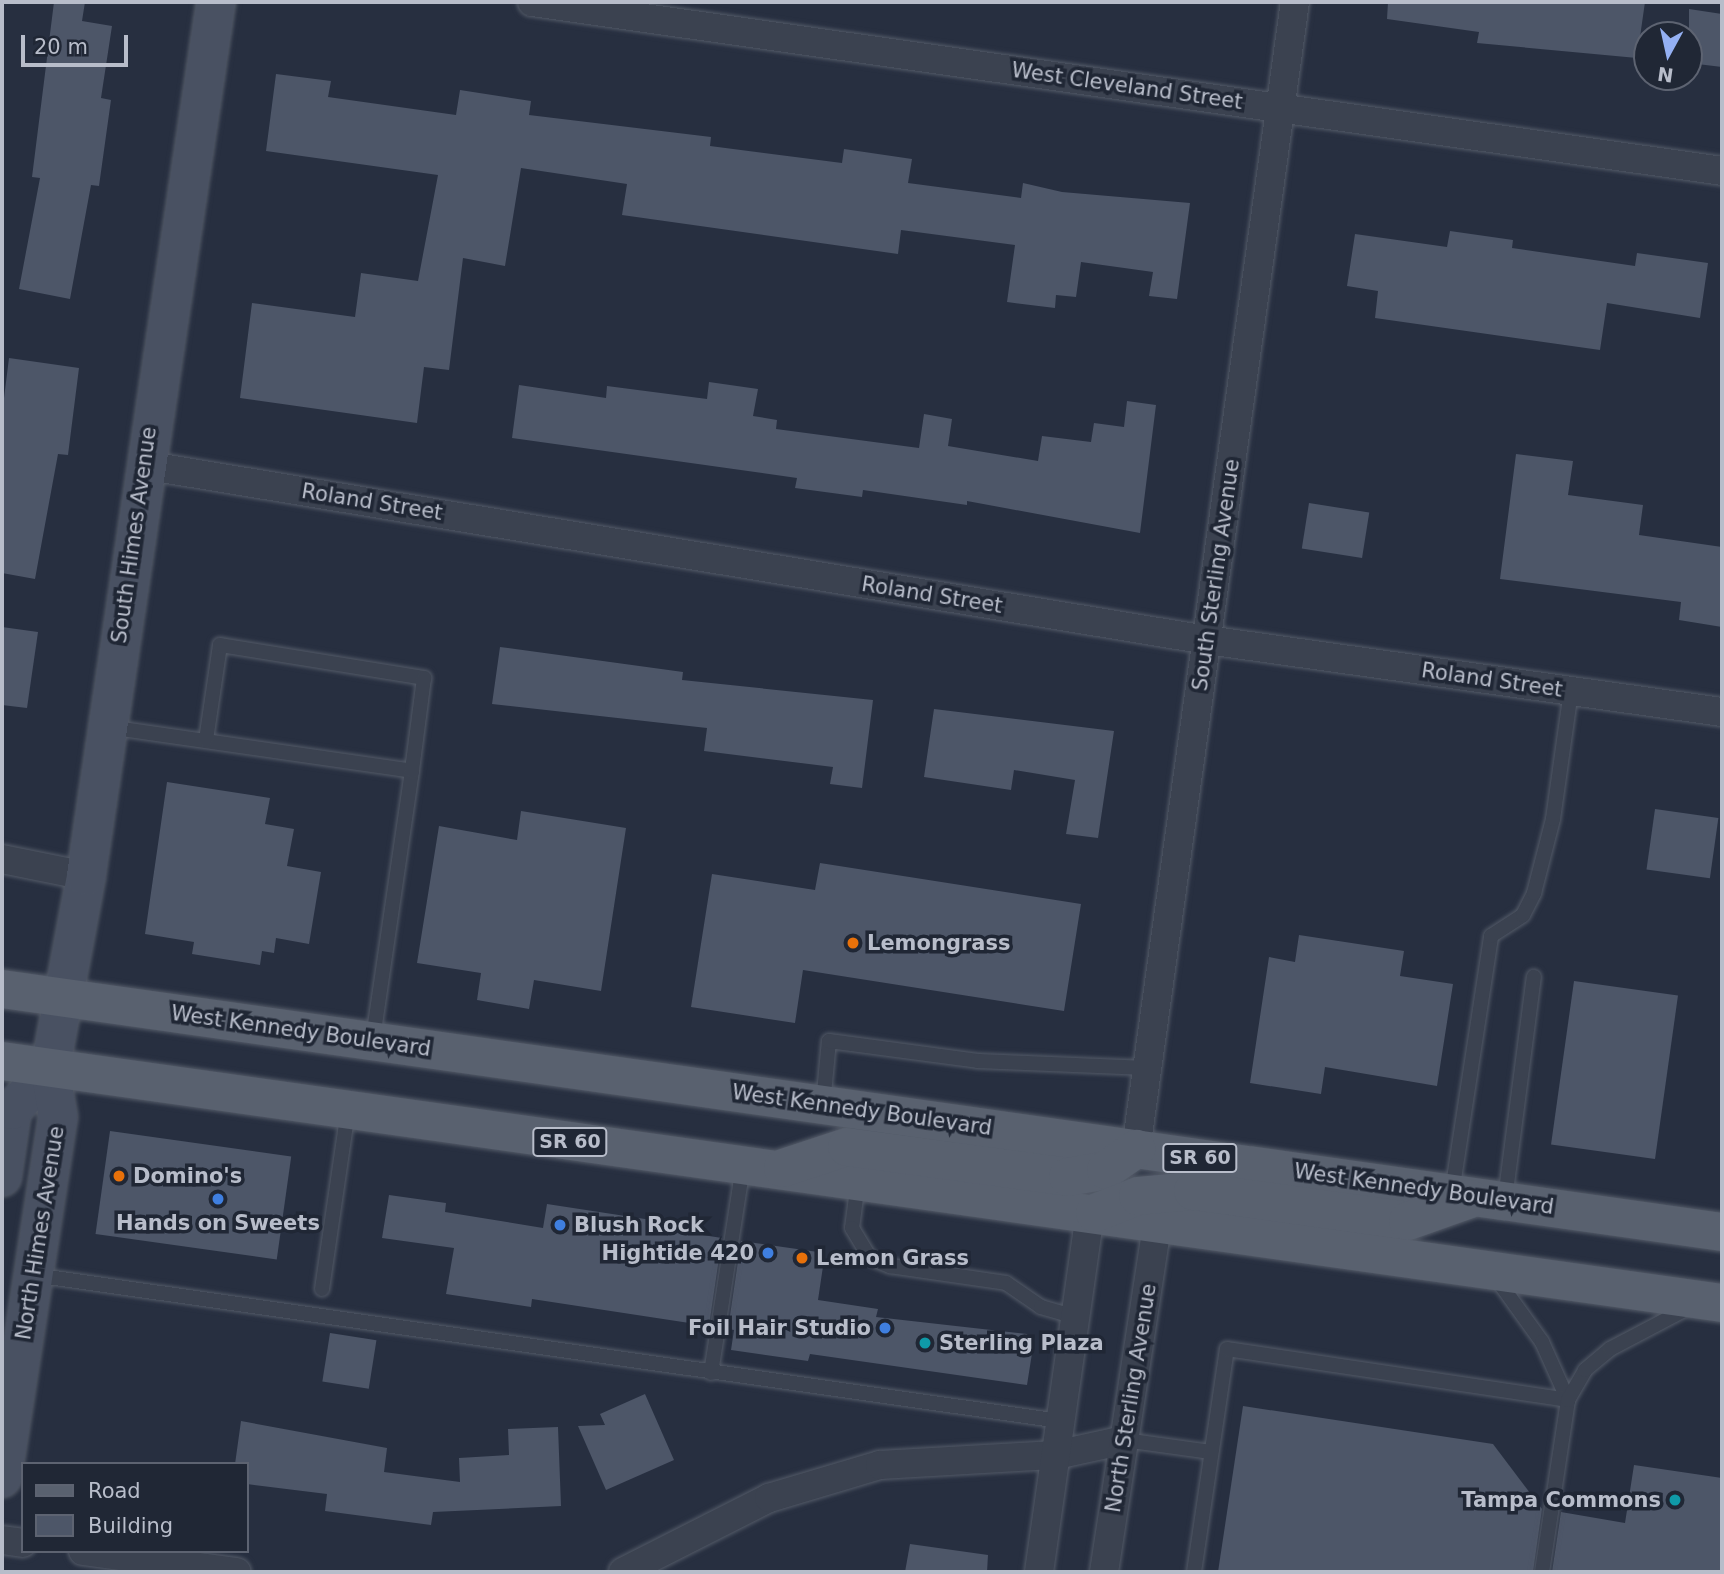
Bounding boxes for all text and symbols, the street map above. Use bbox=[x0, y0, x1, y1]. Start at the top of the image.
scale bar bbox=[24, 21, 131, 65]
north arrow bbox=[1633, 21, 1703, 91]
text: 20 m bbox=[34, 35, 88, 59]
street label: West Cleveland Street bbox=[1010, 57, 1244, 115]
text: N bbox=[1656, 63, 1675, 87]
street label: South Himes Avenue bbox=[106, 425, 162, 645]
street label: South Sterling Avenue bbox=[1187, 457, 1245, 693]
street label: Roland Street bbox=[300, 478, 444, 526]
street label: Roland Street bbox=[860, 571, 1004, 619]
street label: Roland Street bbox=[1420, 658, 1564, 702]
place label: Lemongrass bbox=[867, 930, 1010, 956]
marker: Lemongrass bbox=[845, 935, 861, 951]
street label: West Kennedy Boulevard bbox=[169, 1000, 433, 1062]
street label: West Kennedy Boulevard bbox=[730, 1079, 994, 1141]
street label: North Himes Avenue bbox=[11, 1124, 69, 1342]
road number: SR 60 bbox=[532, 1126, 608, 1158]
road number: SR 60 bbox=[1162, 1142, 1238, 1174]
street label: West Kennedy Boulevard bbox=[1292, 1158, 1556, 1220]
place label: Domino's bbox=[133, 1163, 242, 1189]
marker: Domino's bbox=[111, 1168, 127, 1184]
marker: Hands on Sweets bbox=[210, 1191, 226, 1207]
place label: Hands on Sweets bbox=[116, 1210, 320, 1236]
place label: Blush Rock bbox=[574, 1212, 704, 1238]
marker: Blush Rock bbox=[552, 1217, 568, 1233]
place label: Hightide 420 bbox=[602, 1240, 754, 1266]
marker: Hightide 420 bbox=[760, 1245, 776, 1261]
place label: Lemon Grass bbox=[816, 1245, 969, 1271]
marker: Lemon Grass bbox=[794, 1250, 810, 1266]
street label: North Sterling Avenue bbox=[1100, 1282, 1162, 1514]
place label: Foil Hair Studio bbox=[688, 1315, 871, 1341]
marker: Foil Hair Studio bbox=[877, 1320, 893, 1336]
place label: Sterling Plaza bbox=[939, 1330, 1104, 1356]
marker: Sterling Plaza bbox=[917, 1335, 933, 1351]
legend bbox=[21, 1462, 248, 1553]
text: Road bbox=[88, 1479, 141, 1503]
place label: Tampa Commons bbox=[1461, 1487, 1661, 1513]
marker: Tampa Commons bbox=[1667, 1492, 1683, 1508]
text: Building bbox=[88, 1514, 173, 1538]

